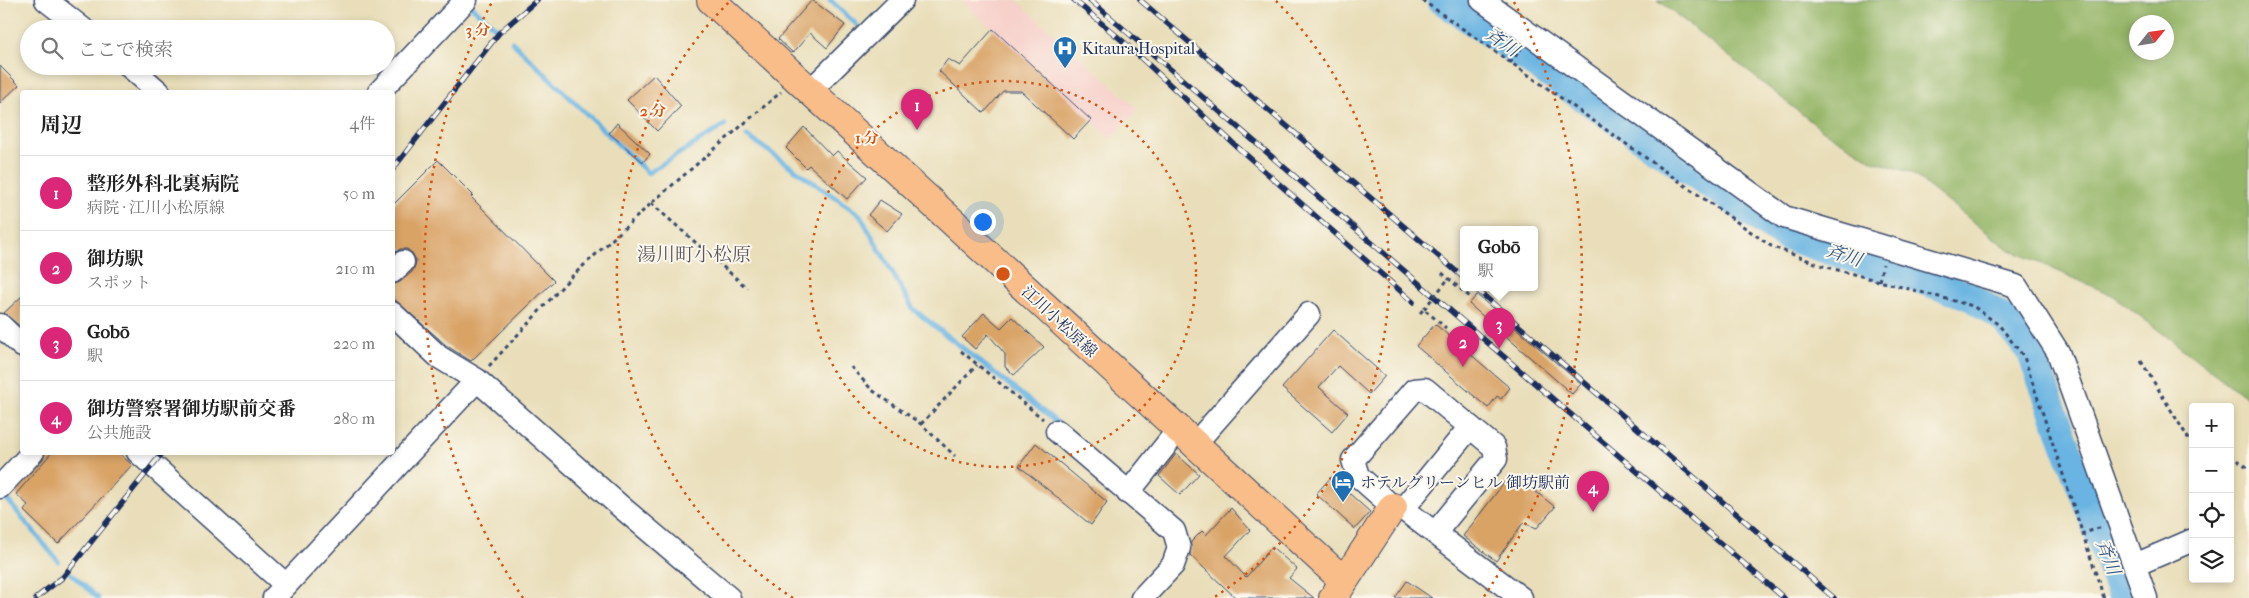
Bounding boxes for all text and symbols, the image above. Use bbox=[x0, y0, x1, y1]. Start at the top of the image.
north arrow bbox=[2129, 15, 2174, 60]
search box bbox=[20, 20, 395, 75]
text: 3 分 bbox=[466, 21, 490, 39]
water label: 斉川 bbox=[1481, 24, 1524, 62]
icon: search bbox=[38, 34, 66, 62]
hospital icon: Kitaura Hospital bbox=[1052, 35, 1078, 69]
text: ここで検索 bbox=[78, 39, 173, 61]
place label: Kitaura Hospital bbox=[1082, 39, 1196, 58]
pin: 1 bbox=[901, 89, 933, 130]
text: 2 分 bbox=[640, 102, 666, 120]
text: 周辺 bbox=[40, 113, 82, 137]
text: 4件 bbox=[350, 114, 375, 133]
text: 1 分 bbox=[855, 129, 879, 147]
text: 整形外科北裏病院 bbox=[87, 173, 239, 195]
text: 1 bbox=[53, 184, 59, 203]
text: 50 m bbox=[343, 184, 375, 203]
text: 病院 · 江川小松原線 bbox=[87, 198, 225, 217]
your location bbox=[970, 209, 996, 235]
popup bbox=[1460, 226, 1538, 291]
text: Gobō bbox=[1478, 236, 1520, 258]
water label: 斉川 bbox=[1823, 240, 1866, 272]
district label: 湯川町小松原 bbox=[637, 244, 751, 266]
text: 御坊駅 bbox=[87, 248, 144, 270]
text: 2 bbox=[52, 259, 60, 278]
text: 210 m bbox=[336, 259, 375, 278]
text: 駅 bbox=[1478, 261, 1494, 280]
centre of rings bbox=[994, 265, 1012, 283]
text: スポット bbox=[87, 273, 151, 292]
street label: 江川小松原線 bbox=[1018, 282, 1101, 361]
pin: 3 bbox=[1483, 308, 1515, 349]
text: Gobō bbox=[87, 321, 130, 343]
pin: 2 bbox=[1447, 326, 1479, 367]
text: 3 bbox=[53, 334, 59, 353]
text: 220 m bbox=[333, 334, 375, 353]
text: 駅 bbox=[87, 346, 103, 365]
text: 御坊警察署御坊駅前交番 bbox=[87, 398, 296, 420]
map controls bbox=[2189, 403, 2234, 583]
button: + bbox=[2189, 403, 2234, 448]
text: 4 bbox=[51, 409, 61, 428]
text: 280 m bbox=[333, 409, 375, 428]
text: 公共施設 bbox=[87, 423, 151, 442]
button: − bbox=[2189, 448, 2234, 493]
hotel icon: ホテルグリーンヒル 御坊駅前 bbox=[1330, 469, 1356, 503]
pin: 4 bbox=[1577, 471, 1609, 512]
place label: ホテルグリーンヒル 御坊駅前 bbox=[1360, 473, 1570, 492]
button: locate bbox=[2189, 493, 2234, 538]
water label: 斉川 bbox=[2091, 537, 2125, 580]
button: layers bbox=[2189, 538, 2234, 583]

